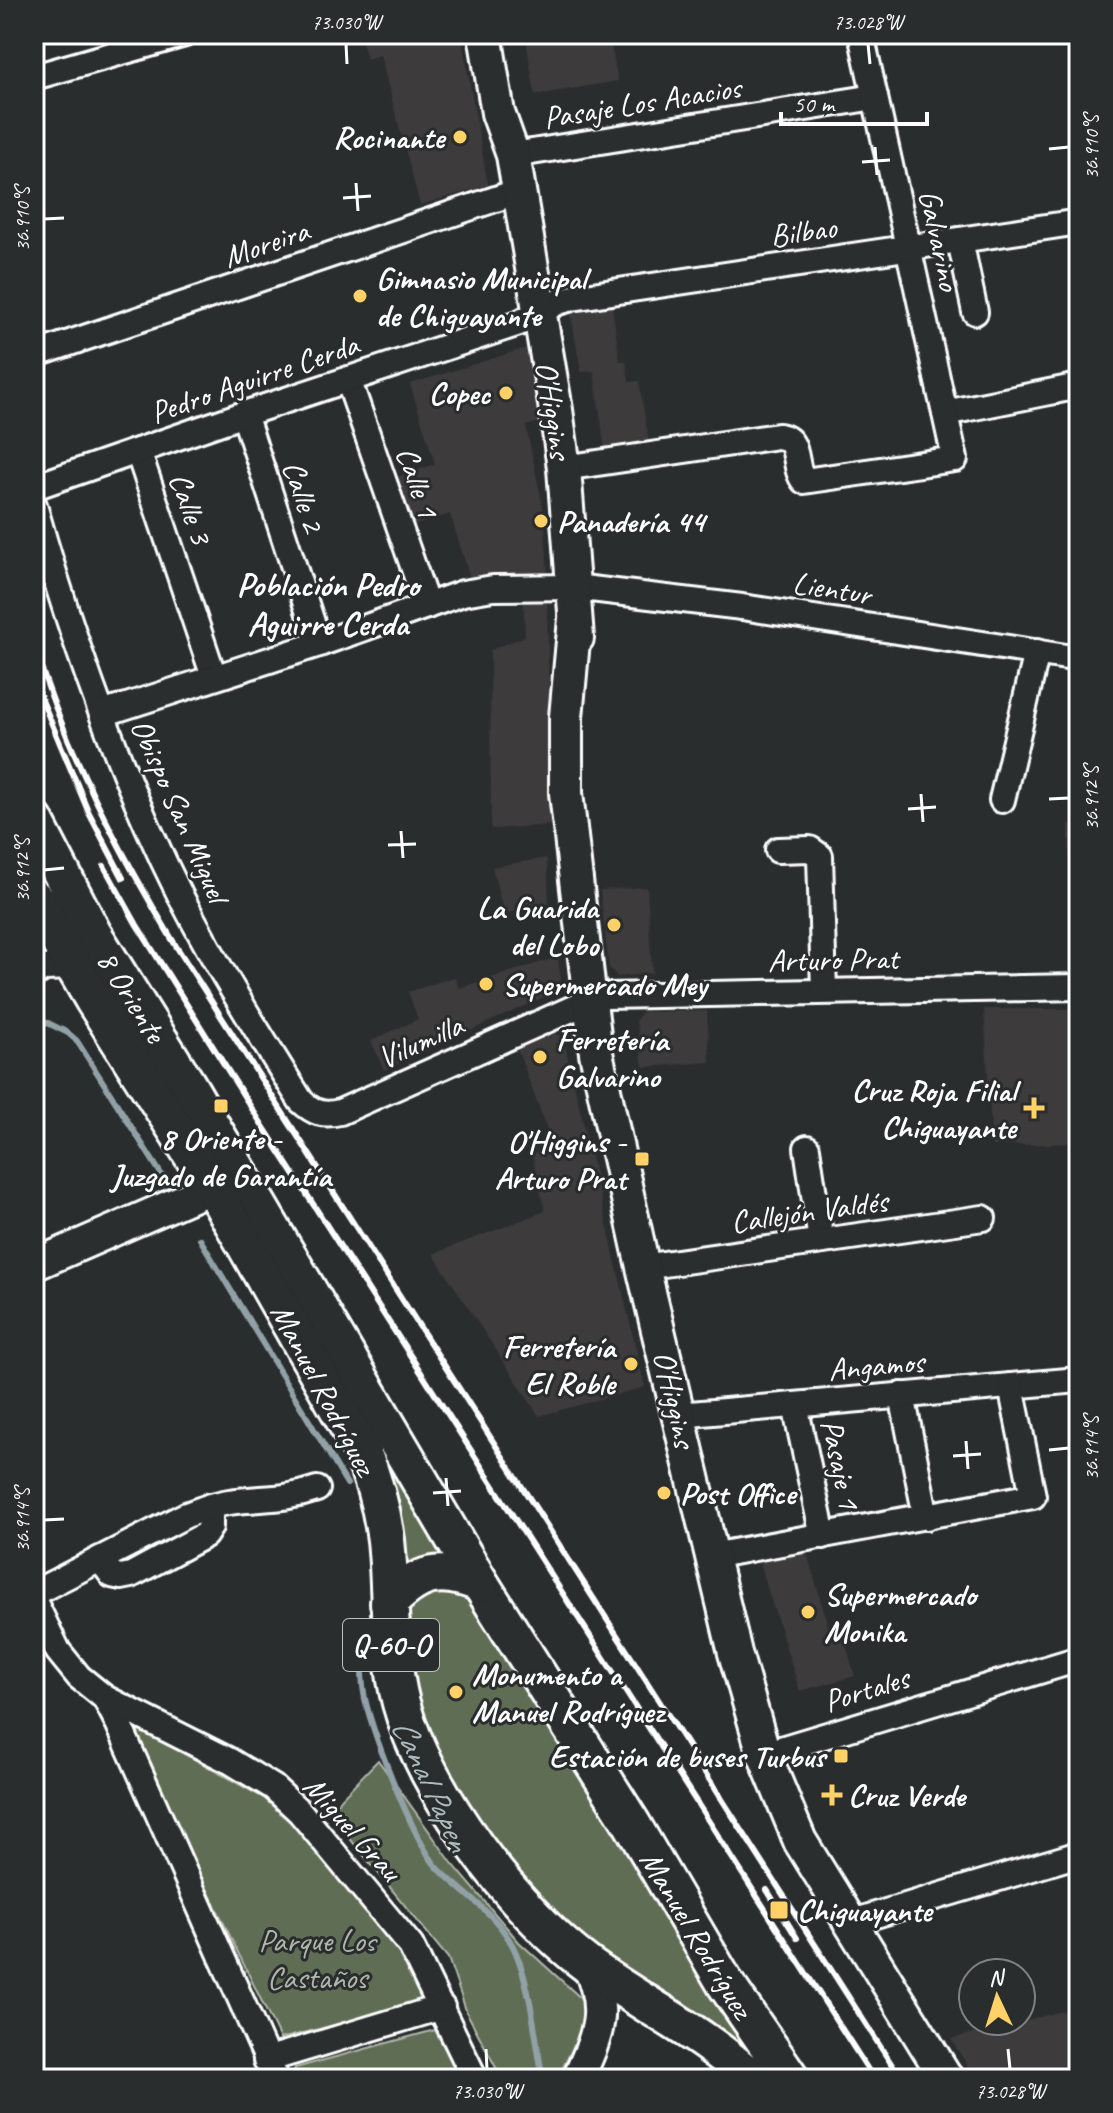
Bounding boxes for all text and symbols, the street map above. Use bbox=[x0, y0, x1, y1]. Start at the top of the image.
text: 73.030°W bbox=[311, 10, 384, 35]
text: 73.028°W bbox=[833, 10, 906, 35]
street label: Pasaje Los Acacios bbox=[540, 66, 747, 138]
scale bar bbox=[781, 76, 927, 126]
text: 50 m bbox=[793, 89, 836, 119]
text: 36.910°S bbox=[1079, 111, 1104, 179]
place label: Rocinante bbox=[333, 117, 447, 158]
marker: Rocinante bbox=[451, 128, 469, 146]
text: 36.910°S bbox=[10, 183, 35, 251]
street label: Galvarino bbox=[909, 186, 970, 296]
street label: Bilbao bbox=[767, 206, 840, 256]
street label: Moreira bbox=[218, 209, 316, 277]
place label: Gimnasio Municipal de Chiguayante bbox=[376, 258, 592, 336]
marker: Gimnasio Municipal de Chiguayante bbox=[351, 287, 369, 305]
street label: Pedro Aguirre Cerda bbox=[145, 323, 366, 433]
street label: O'Higgins bbox=[526, 358, 582, 465]
place label: Copec bbox=[429, 373, 491, 414]
marker: Copec bbox=[497, 384, 515, 402]
street label: Calle 1 bbox=[386, 441, 449, 525]
street label: Calle 2 bbox=[273, 455, 335, 539]
street label: Calle 3 bbox=[159, 467, 223, 552]
place label: Panadería 44 bbox=[557, 501, 708, 542]
marker: Panadería 44 bbox=[532, 512, 550, 530]
street label: Lientur bbox=[790, 562, 876, 615]
district label: Población Pedro Aguirre Cerda bbox=[237, 563, 423, 645]
street label: Obispo San Miguel bbox=[121, 712, 241, 913]
text: 36.912°S bbox=[1079, 762, 1104, 830]
text: 36.912°S bbox=[10, 834, 35, 902]
place label: La Guarida del Lobo bbox=[477, 887, 601, 965]
marker: La Guarida del Lobo bbox=[605, 916, 623, 934]
street label: Arturo Prat bbox=[767, 938, 902, 981]
street label: 8 Oriente bbox=[87, 942, 177, 1052]
place label: Supermercado Mey bbox=[502, 964, 710, 1005]
marker: Supermercado Mey bbox=[477, 975, 495, 993]
street label: Vilumilla bbox=[371, 1004, 471, 1078]
place label: Ferretería Galvarino bbox=[556, 1019, 671, 1097]
marker: Ferretería Galvarino bbox=[531, 1048, 549, 1066]
place label: Cruz Roja Filial Chiguayante bbox=[852, 1070, 1022, 1148]
marker: 8 Oriente - Juzgado de Garantía bbox=[212, 1097, 230, 1115]
marker: Cruz Roja Filial Chiguayante bbox=[1023, 1097, 1045, 1119]
place label: 8 Oriente - Juzgado de Garantía bbox=[109, 1118, 334, 1196]
place label: O'Higgins - Arturo Prat bbox=[495, 1121, 629, 1199]
marker: O'Higgins - Arturo Prat bbox=[633, 1150, 651, 1168]
street label: Callejón Valdés bbox=[728, 1180, 893, 1243]
street label: Manuel Rodríguez bbox=[261, 1296, 387, 1485]
place label: Ferretería El Roble bbox=[503, 1326, 618, 1404]
street label: Angamos bbox=[827, 1341, 929, 1390]
street label: O'Higgins bbox=[644, 1347, 706, 1454]
marker: Ferretería El Roble bbox=[622, 1355, 640, 1373]
text: 36.914°S bbox=[1079, 1412, 1104, 1480]
street label: Pasaje 1 bbox=[811, 1416, 870, 1514]
place label: Post Office bbox=[680, 1473, 798, 1514]
text: 36.914°S bbox=[10, 1484, 35, 1552]
marker: Post Office bbox=[655, 1484, 673, 1502]
place label: Supermercado Monika bbox=[824, 1574, 979, 1652]
marker: Supermercado Monika bbox=[799, 1603, 817, 1621]
road number: Q-60-O bbox=[343, 1619, 439, 1671]
place label: Monumento a Manuel Rodríguez bbox=[472, 1654, 667, 1732]
street label: Portales bbox=[819, 1656, 917, 1722]
marker: Monumento a Manuel Rodríguez bbox=[447, 1683, 465, 1701]
water label: Canal Papen bbox=[382, 1711, 482, 1860]
place label: Estación de buses Turbus bbox=[549, 1736, 829, 1777]
marker: Estación de buses Turbus bbox=[832, 1747, 850, 1765]
street label: Miguel Grau bbox=[294, 1767, 412, 1892]
place label: Cruz Verde bbox=[848, 1775, 967, 1816]
marker: Cruz Verde bbox=[823, 1786, 841, 1804]
street label: Manuel Rodríguez bbox=[630, 1843, 764, 2028]
place label: Chiguayante bbox=[797, 1890, 934, 1931]
marker: Chiguayante bbox=[768, 1899, 790, 1921]
park label: Parque Los Castaños bbox=[259, 1920, 379, 1998]
north arrow bbox=[957, 1957, 1037, 2037]
text: N bbox=[988, 1963, 1007, 1992]
text: 73.030°W bbox=[452, 2079, 525, 2104]
text: 73.028°W bbox=[975, 2079, 1048, 2104]

